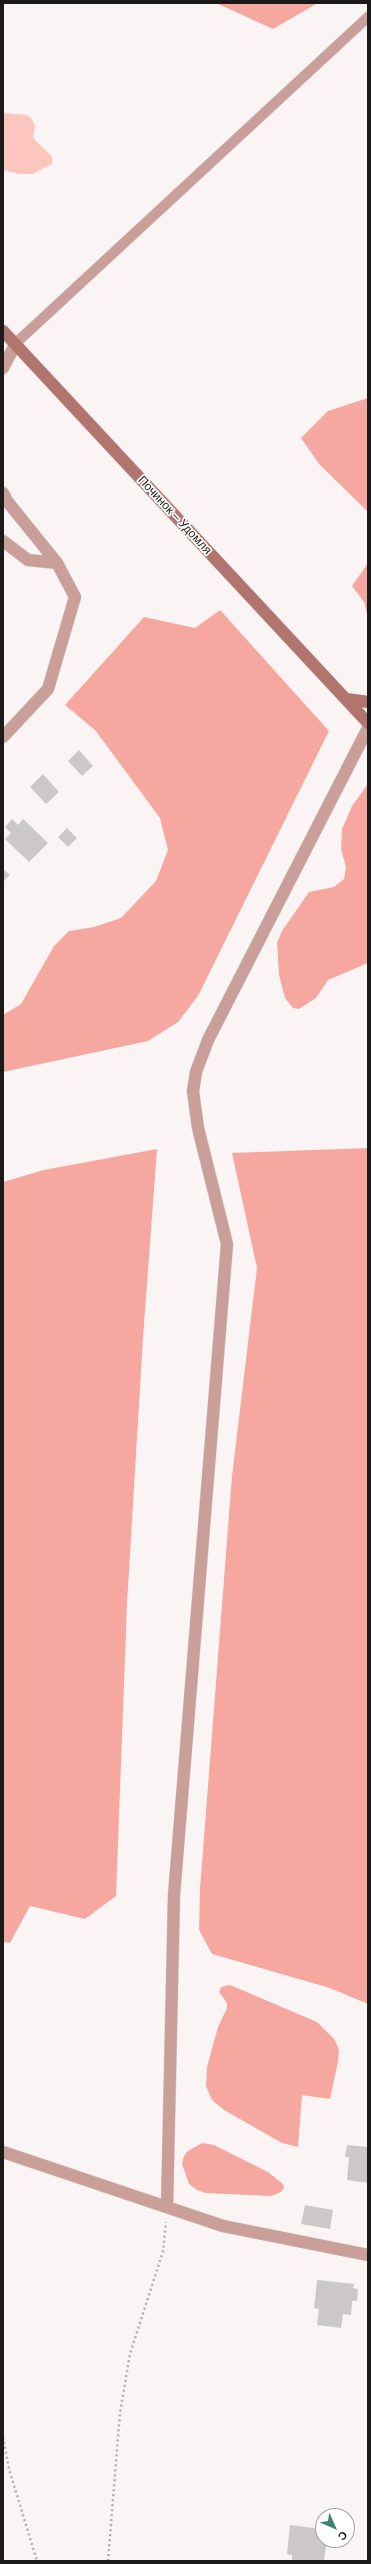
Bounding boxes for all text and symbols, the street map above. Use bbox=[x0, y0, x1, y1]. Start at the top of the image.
street label: Починок — Удомля bbox=[135, 473, 215, 557]
north arrow bbox=[315, 2508, 355, 2548]
text: С bbox=[336, 2529, 351, 2544]

